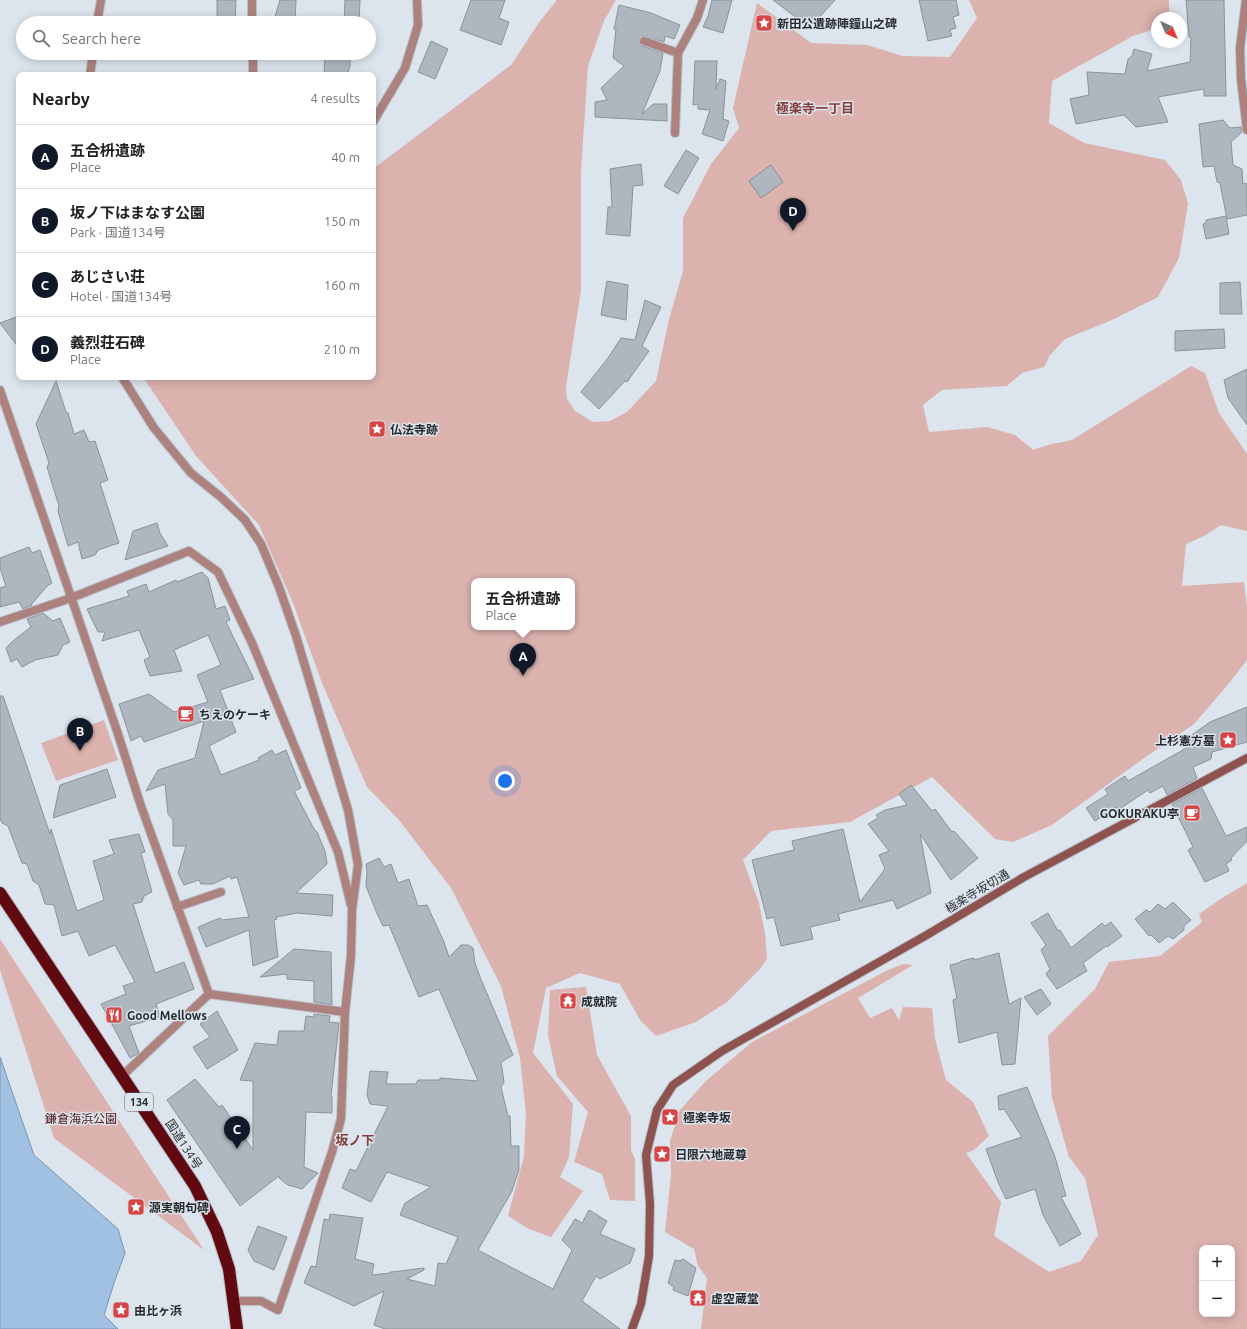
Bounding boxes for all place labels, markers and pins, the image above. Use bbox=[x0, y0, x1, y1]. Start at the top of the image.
place icon: 新田公遺跡陣鐘山之碑 bbox=[754, 13, 774, 33]
place label: 新田公遺跡陣鐘山之碑 bbox=[777, 17, 897, 30]
pin: D bbox=[780, 198, 806, 231]
place icon: 仏法寺跡 bbox=[367, 419, 387, 439]
place label: 仏法寺跡 bbox=[390, 423, 438, 436]
pin: A bbox=[510, 643, 536, 676]
cafe icon: ちえのケーキ bbox=[176, 704, 196, 724]
place label: ちえのケーキ bbox=[199, 708, 271, 721]
pin: B bbox=[67, 718, 93, 751]
place icon: 上杉憲方墓 bbox=[1218, 730, 1238, 750]
place label: 上杉憲方墓 bbox=[1155, 734, 1215, 747]
cafe icon: GOKURAKU亭 bbox=[1182, 803, 1202, 823]
place label: GOKURAKU亭 bbox=[1100, 807, 1179, 820]
temple icon: 成就院 bbox=[558, 991, 578, 1011]
place label: 成就院 bbox=[581, 995, 617, 1008]
restaurant icon: Good Mellows bbox=[104, 1005, 124, 1025]
place label: Good Mellows bbox=[127, 1009, 207, 1022]
place icon: 極楽寺坂 bbox=[660, 1107, 680, 1127]
place label: 極楽寺坂 bbox=[683, 1111, 731, 1124]
pin: C bbox=[224, 1116, 250, 1149]
place icon: 日限六地蔵尊 bbox=[652, 1144, 672, 1164]
place label: 日限六地蔵尊 bbox=[675, 1148, 747, 1161]
place icon: 源実朝句碑 bbox=[126, 1197, 146, 1217]
place label: 源実朝句碑 bbox=[149, 1201, 209, 1214]
temple icon: 虚空蔵堂 bbox=[688, 1288, 708, 1308]
place label: 虚空蔵堂 bbox=[711, 1292, 759, 1305]
place icon: 由比ヶ浜 bbox=[111, 1300, 131, 1320]
place label: 由比ヶ浜 bbox=[134, 1304, 182, 1317]

